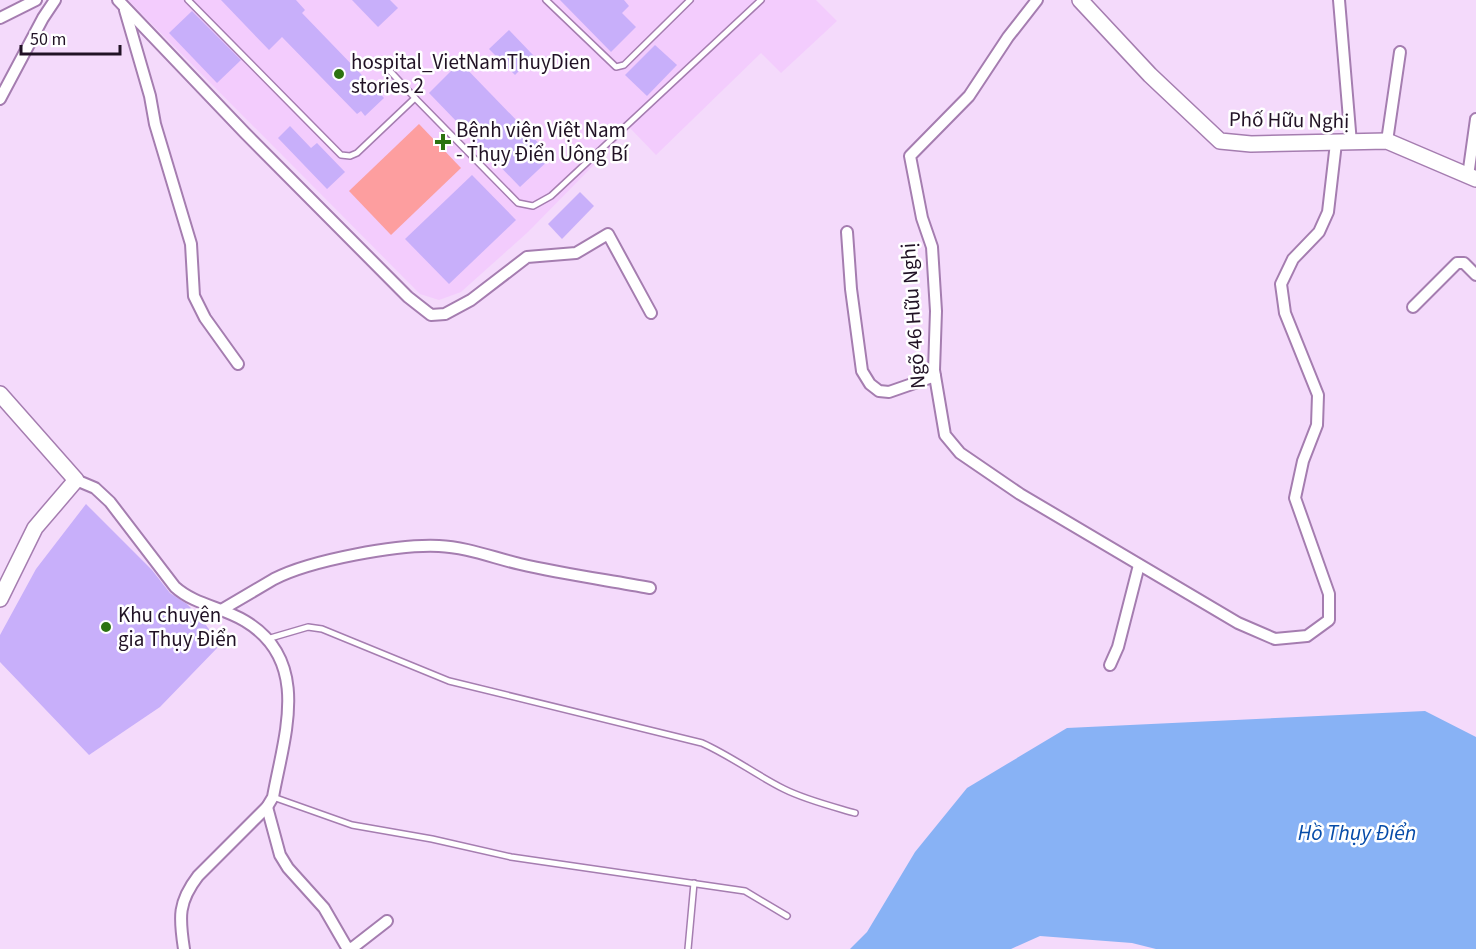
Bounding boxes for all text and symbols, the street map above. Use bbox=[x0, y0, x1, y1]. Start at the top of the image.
scale bar bbox=[21, 18, 120, 56]
text: 50 m bbox=[30, 27, 66, 52]
place label: hospital_VietNamThuyDien stories 2 bbox=[351, 47, 591, 101]
marker: hospital_VietNamThuyDien stories 2 bbox=[332, 67, 346, 81]
street label: Phố Hữu Nghị bbox=[1229, 104, 1349, 136]
place label: Bệnh viện Việt Nam - Thụy Điển Uông Bí bbox=[456, 115, 629, 169]
marker: Bệnh viện Việt Nam - Thụy Điển Uông Bí bbox=[434, 133, 452, 151]
street label: Ngõ 46 Hữu Nghị bbox=[893, 242, 933, 390]
place label: Khu chuyên gia Thụy Điển bbox=[118, 600, 237, 654]
marker: Khu chuyên gia Thụy Điển bbox=[99, 620, 113, 634]
water label: Hồ Thụy Điển bbox=[1298, 817, 1416, 849]

